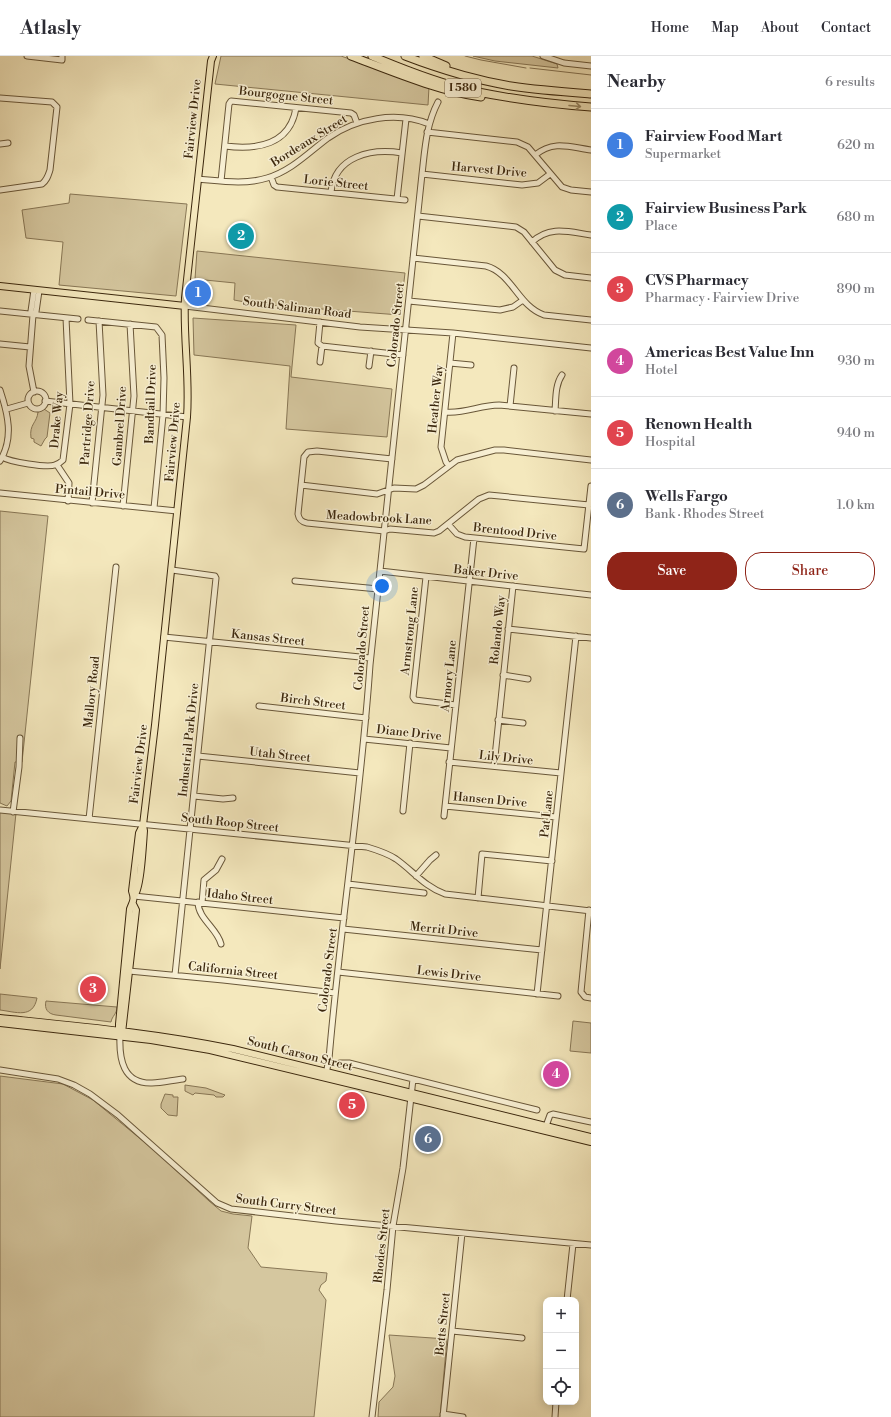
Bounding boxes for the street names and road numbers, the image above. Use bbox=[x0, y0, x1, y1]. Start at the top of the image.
street label: Fairview Drive bbox=[181, 78, 205, 160]
road number: I 580 bbox=[445, 79, 481, 97]
street label: Bourgogne Street bbox=[237, 83, 335, 108]
street label: Bordeaux Street bbox=[267, 111, 351, 171]
street label: Harvest Drive bbox=[451, 159, 527, 181]
street label: Lorie Street bbox=[303, 172, 370, 194]
street label: Colorado Street bbox=[384, 281, 408, 368]
street label: South Saliman Road bbox=[242, 294, 352, 322]
street label: Bandtail Drive bbox=[142, 364, 160, 445]
street label: Heather Way bbox=[425, 364, 447, 434]
street label: Partridge Drive bbox=[78, 380, 98, 466]
street label: Gambrel Drive bbox=[110, 386, 130, 466]
street label: Drake Way bbox=[47, 391, 67, 449]
street label: Fairview Drive bbox=[162, 401, 184, 483]
street label: Pintail Drive bbox=[54, 481, 126, 503]
street label: Meadowbrook Lane bbox=[326, 508, 432, 528]
street label: Brentood Drive bbox=[471, 520, 558, 544]
street label: Baker Drive bbox=[452, 562, 519, 584]
street label: Armstrong Lane bbox=[398, 586, 422, 677]
street label: Rolando Way bbox=[487, 594, 509, 665]
street label: Colorado Street bbox=[351, 604, 373, 691]
street label: Kansas Street bbox=[230, 627, 306, 649]
street label: Armory Lane bbox=[438, 639, 460, 714]
street label: Mallory Road bbox=[81, 655, 103, 729]
street label: Industrial Park Drive bbox=[176, 682, 202, 798]
street label: Birch Street bbox=[279, 690, 347, 714]
street label: Diane Drive bbox=[376, 722, 442, 744]
street label: Fairview Drive bbox=[127, 723, 151, 805]
street label: Utah Street bbox=[249, 744, 312, 766]
street label: Lily Drive bbox=[478, 748, 534, 768]
street label: Hansen Drive bbox=[452, 789, 528, 811]
street label: Pat Lane bbox=[537, 790, 557, 838]
street label: South Roop Street bbox=[180, 810, 280, 836]
street label: Idaho Street bbox=[206, 886, 275, 908]
street label: Merrit Drive bbox=[409, 919, 479, 941]
street label: Colorado Street bbox=[315, 926, 341, 1013]
street label: California Street bbox=[187, 959, 279, 983]
street label: Lewis Drive bbox=[416, 963, 482, 985]
street label: South Carson Street bbox=[246, 1034, 355, 1075]
street label: South Curry Street bbox=[235, 1191, 338, 1219]
street label: Rhodes Street bbox=[371, 1207, 393, 1284]
street label: Betts Street bbox=[432, 1291, 454, 1357]

